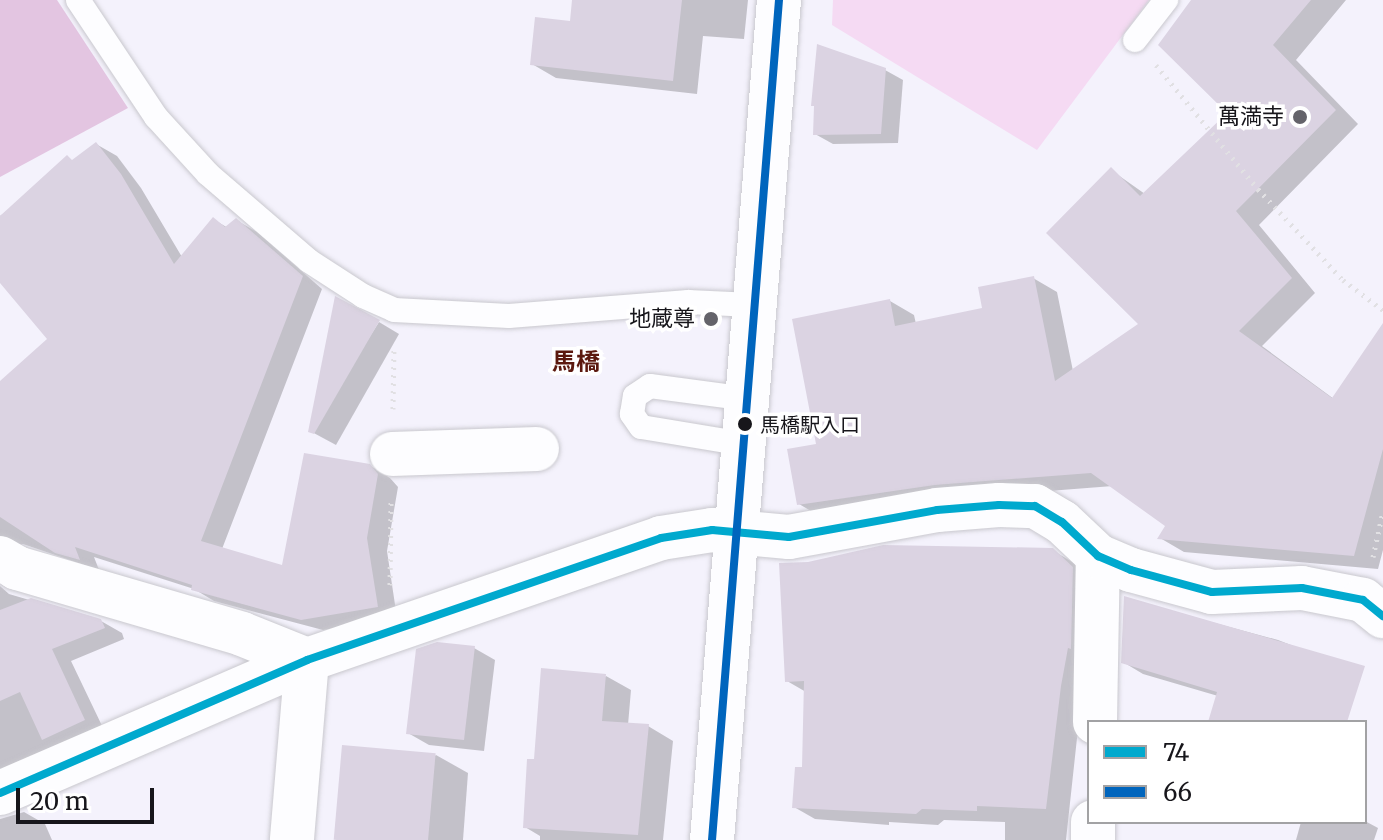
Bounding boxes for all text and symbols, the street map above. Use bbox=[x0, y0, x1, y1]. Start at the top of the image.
place label: 萬満寺 bbox=[1218, 104, 1284, 130]
marker: 萬満寺 bbox=[1291, 108, 1309, 126]
place label: 地蔵尊 bbox=[629, 306, 695, 332]
marker: 地蔵尊 bbox=[702, 310, 720, 328]
district label: 馬橋 bbox=[552, 348, 600, 376]
place label: 馬橋駅入口 bbox=[760, 412, 860, 436]
marker: 馬橋駅入口 bbox=[737, 416, 753, 432]
legend bbox=[1087, 720, 1367, 824]
text: 74 bbox=[1163, 737, 1189, 768]
scale bar bbox=[20, 772, 158, 822]
text: 66 bbox=[1163, 777, 1192, 808]
text: 20 m bbox=[30, 786, 89, 817]

